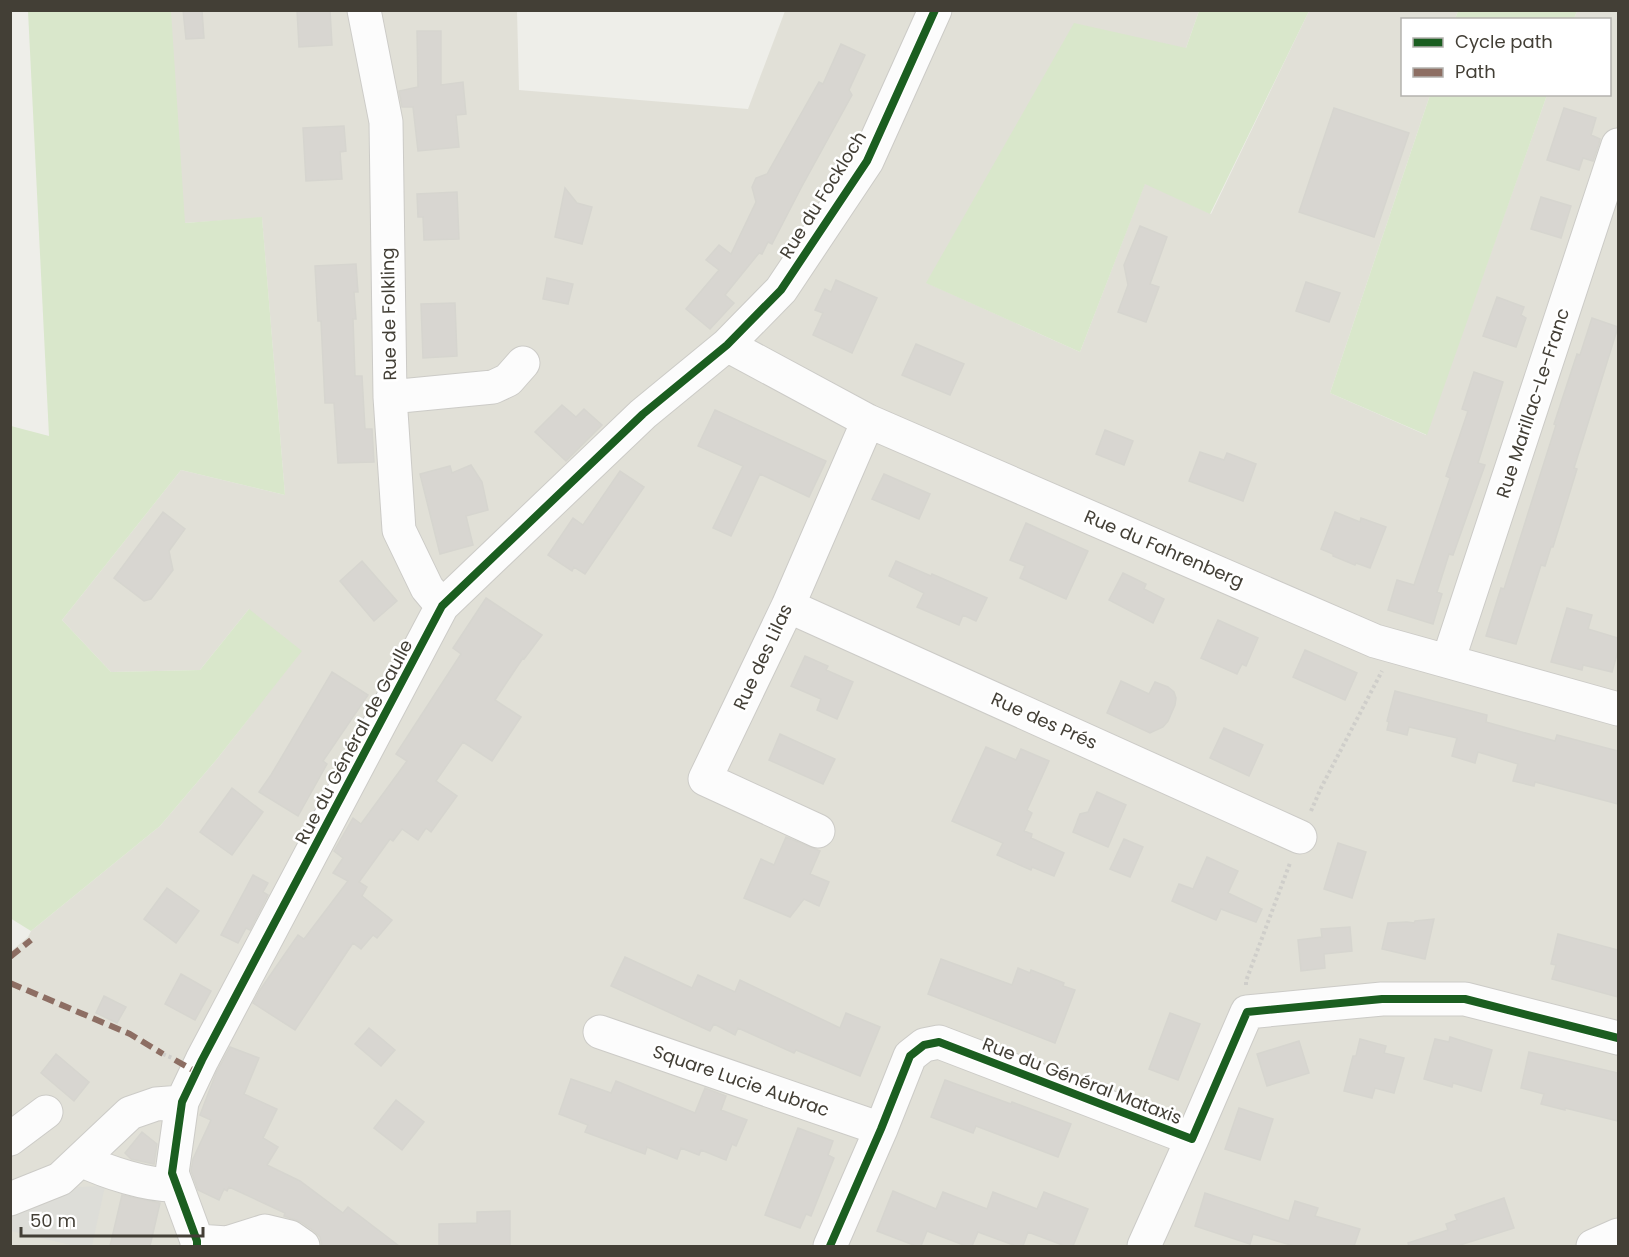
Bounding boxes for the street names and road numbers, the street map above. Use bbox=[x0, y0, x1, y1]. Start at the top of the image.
street label: Rue du Fockloch bbox=[773, 126, 872, 263]
street label: Rue de Folkling bbox=[375, 247, 402, 381]
street label: Rue Marillac-Le-Franc bbox=[1490, 305, 1575, 501]
street label: Rue du Fahrenberg bbox=[1080, 504, 1248, 594]
street label: Rue des Lilas bbox=[727, 600, 798, 714]
street label: Rue du Général de Gaulle bbox=[289, 635, 418, 849]
street label: Rue des Prés bbox=[987, 686, 1101, 755]
street label: Rue du Général Mataxis bbox=[979, 1031, 1185, 1130]
street label: Square Lucie Aubrac bbox=[649, 1039, 833, 1123]

